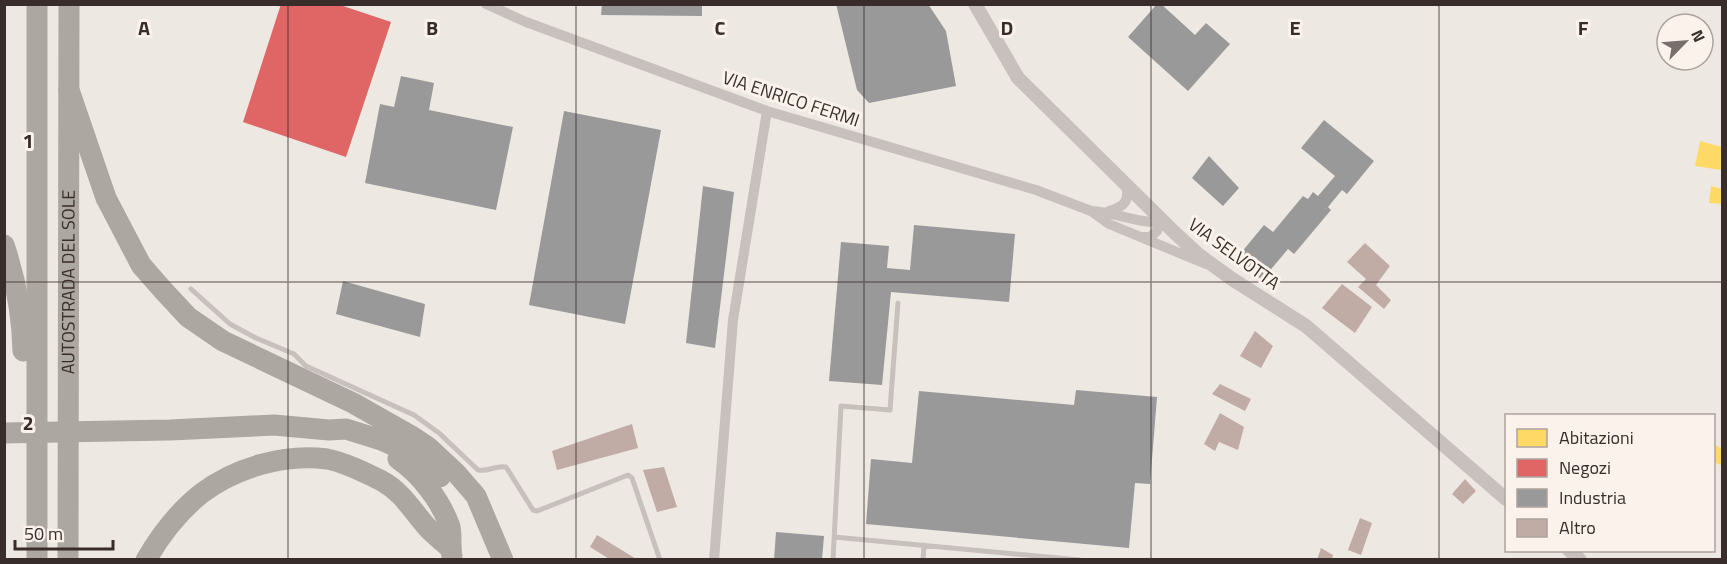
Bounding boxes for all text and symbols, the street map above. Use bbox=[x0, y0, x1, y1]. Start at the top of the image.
text: A bbox=[138, 12, 150, 43]
text: B bbox=[426, 12, 438, 43]
text: C bbox=[715, 12, 726, 43]
text: D bbox=[1001, 12, 1013, 43]
text: E bbox=[1289, 12, 1301, 43]
text: F bbox=[1578, 12, 1589, 43]
north arrow bbox=[1655, 12, 1715, 72]
text: N bbox=[1685, 26, 1712, 46]
street label: VIA ENRICO FERMI bbox=[719, 64, 863, 133]
text: 1 bbox=[22, 125, 34, 156]
street label: AUTOSTRADA DEL SOLE bbox=[54, 190, 82, 374]
street label: VIA SELVOTTA bbox=[1183, 211, 1286, 296]
text: 2 bbox=[22, 407, 34, 438]
legend bbox=[1505, 414, 1715, 552]
text: Abitazioni bbox=[1559, 424, 1634, 451]
text: Negozi bbox=[1559, 454, 1611, 481]
text: Industria bbox=[1559, 484, 1626, 511]
scale bar bbox=[15, 513, 112, 551]
text: Altro bbox=[1559, 514, 1596, 541]
text: 50 m bbox=[24, 520, 63, 547]

